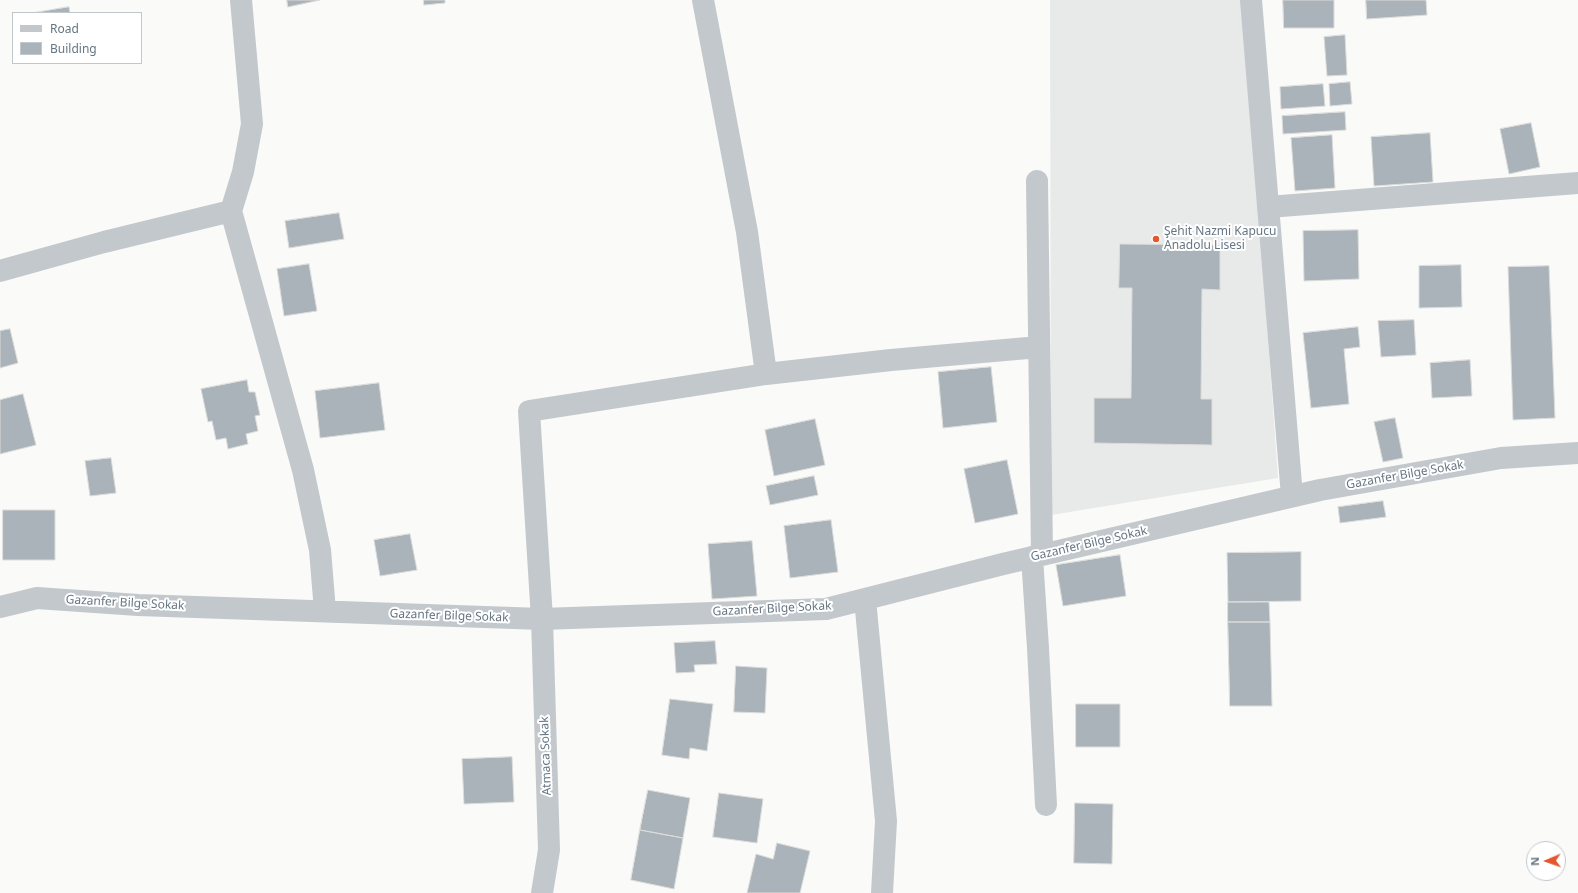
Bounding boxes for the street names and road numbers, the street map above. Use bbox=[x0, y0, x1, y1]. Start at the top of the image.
street label: Gazanfer Bilge Sokak bbox=[1345, 458, 1465, 492]
street label: Gazanfer Bilge Sokak bbox=[1029, 524, 1149, 564]
street label: Gazanfer Bilge Sokak bbox=[65, 593, 185, 613]
street label: Gazanfer Bilge Sokak bbox=[712, 599, 832, 619]
street label: Gazanfer Bilge Sokak bbox=[389, 607, 509, 625]
street label: Atmaca Sokak bbox=[537, 716, 555, 796]

